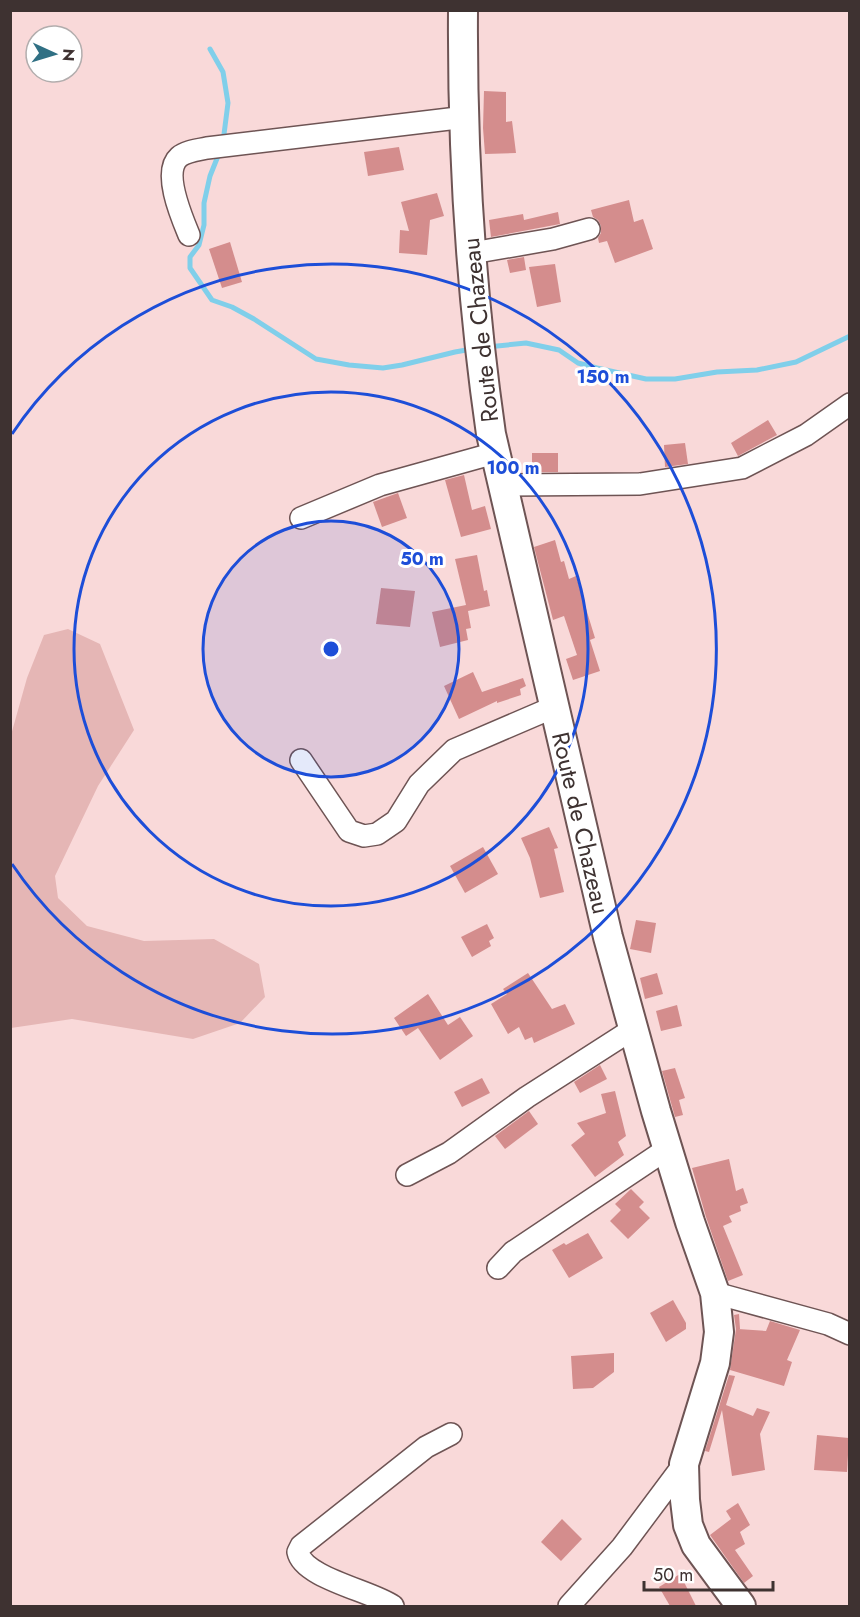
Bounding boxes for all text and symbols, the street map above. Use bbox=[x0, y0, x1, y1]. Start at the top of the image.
north arrow bbox=[24, 24, 84, 84]
text: N bbox=[57, 48, 80, 62]
street label: Route de Chazeau bbox=[453, 236, 507, 424]
text: 150 m bbox=[577, 364, 629, 390]
text: 100 m bbox=[486, 455, 540, 481]
text: 50 m bbox=[400, 546, 444, 572]
centre of rings bbox=[321, 639, 341, 659]
street label: Route de Chazeau bbox=[543, 729, 619, 917]
scale bar bbox=[644, 1554, 773, 1592]
text: 50 m bbox=[653, 1562, 693, 1588]

